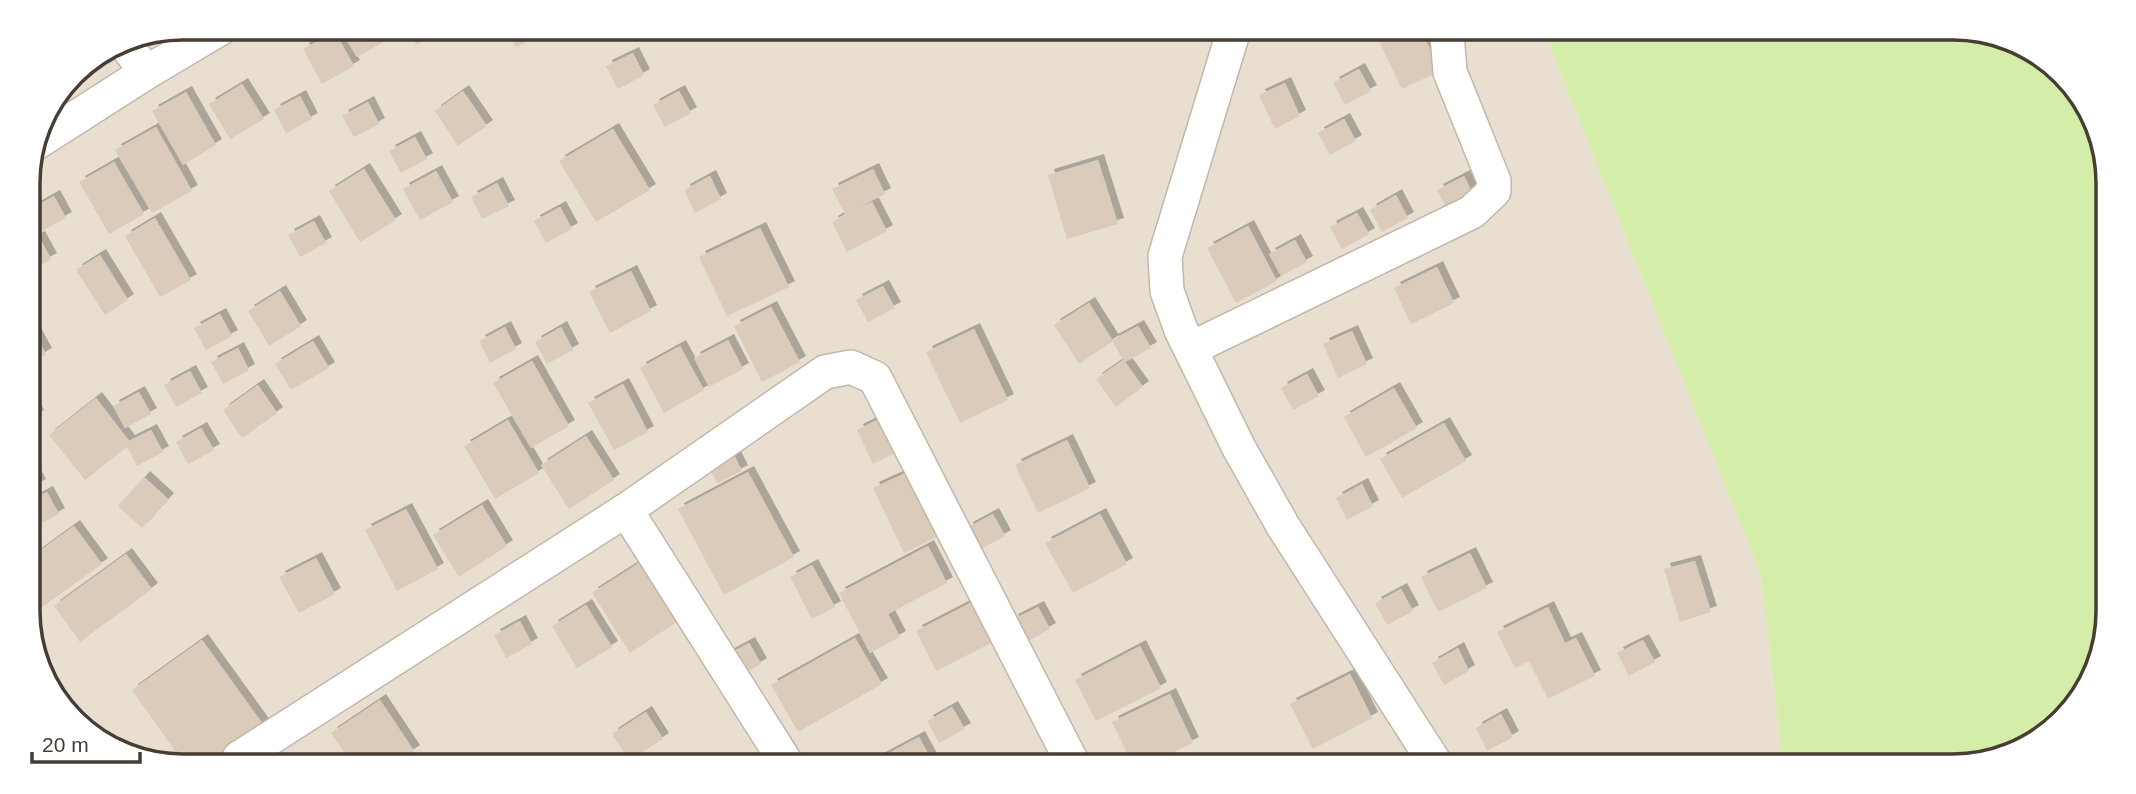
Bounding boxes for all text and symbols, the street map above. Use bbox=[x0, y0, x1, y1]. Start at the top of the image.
scale bar bbox=[32, 720, 140, 764]
text: 20 m bbox=[42, 733, 89, 756]

